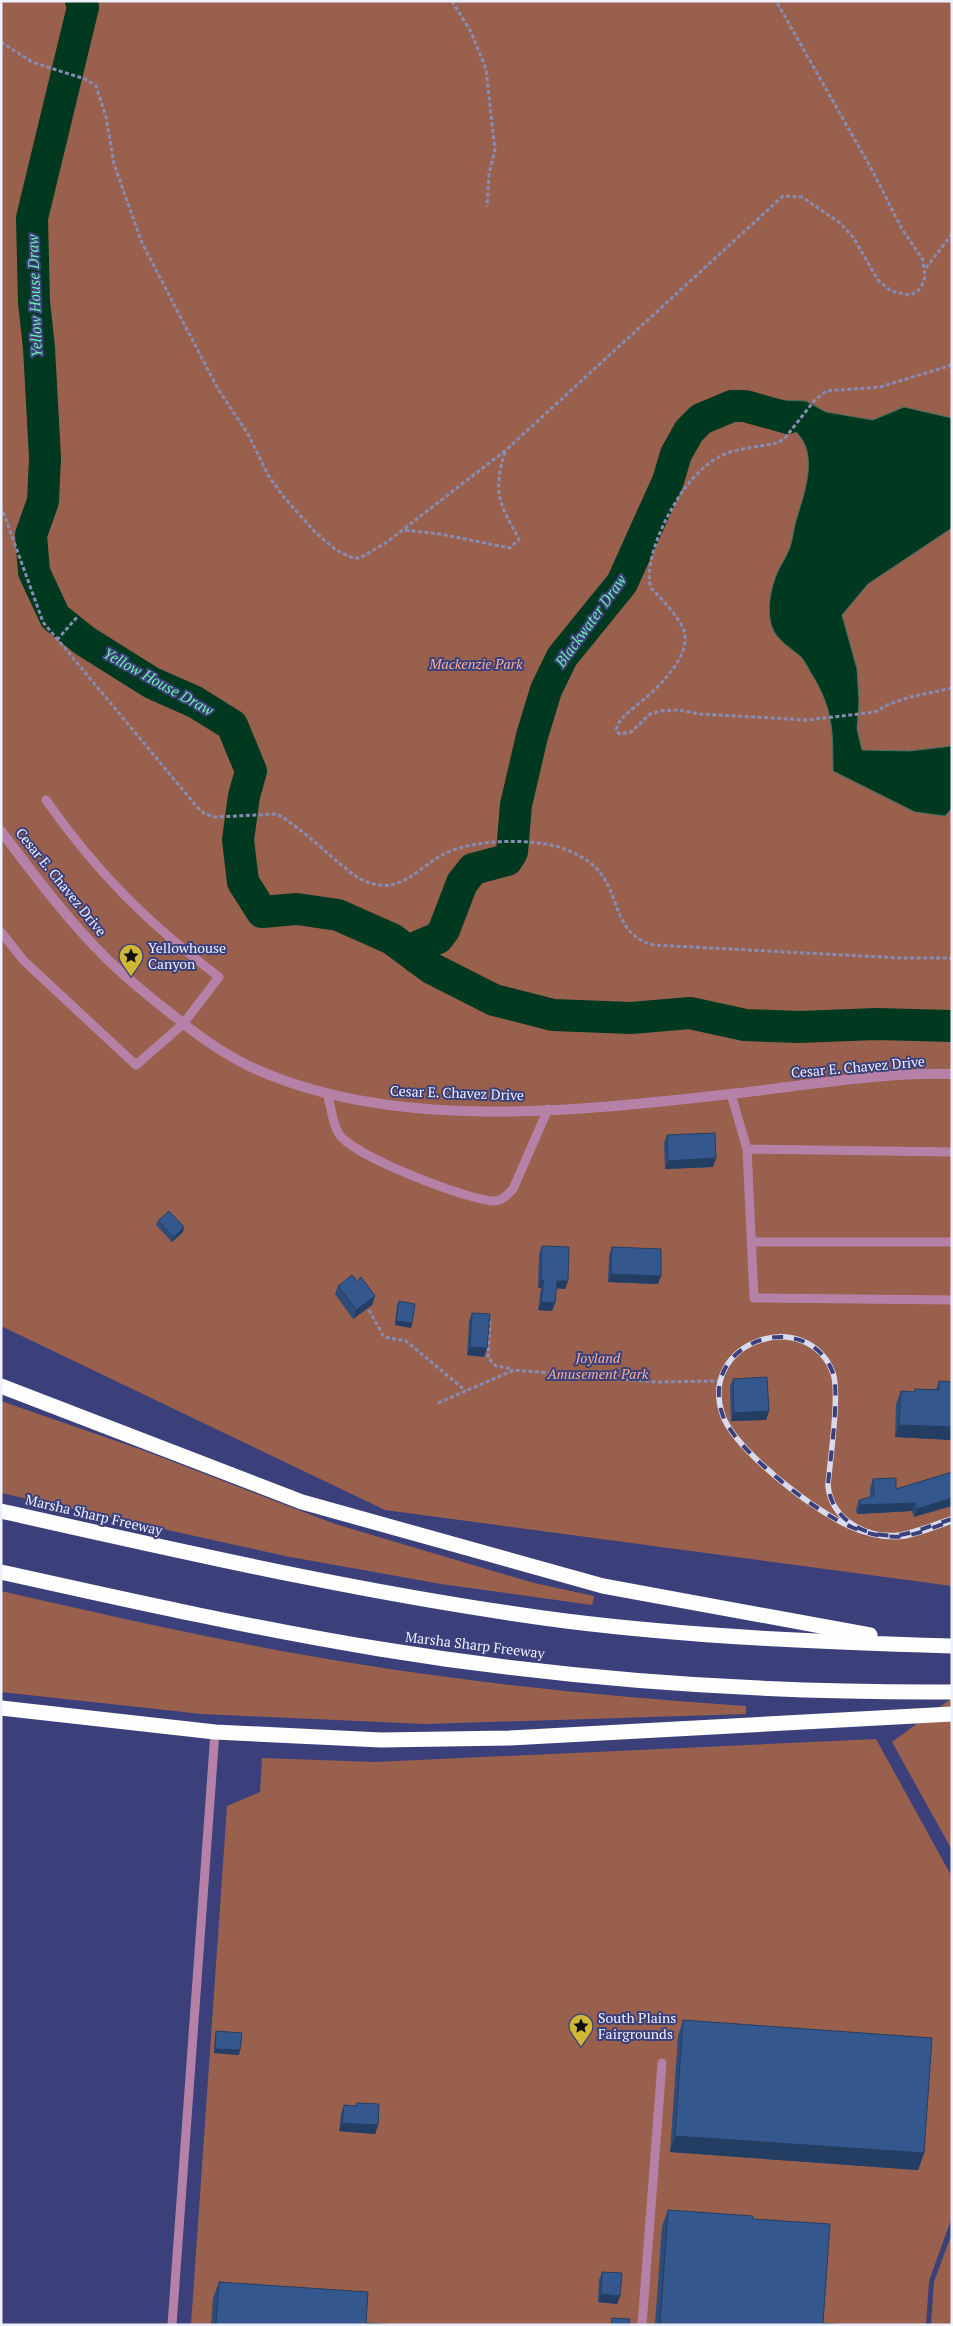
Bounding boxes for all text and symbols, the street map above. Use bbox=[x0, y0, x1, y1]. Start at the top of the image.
water label: Yellow House Draw bbox=[22, 233, 46, 358]
water label: Blackwater Draw bbox=[549, 570, 631, 671]
water label: Yellow House Draw bbox=[100, 642, 218, 720]
park label: Mackenzie Park bbox=[428, 654, 523, 673]
street label: Cesar E. Chavez Drive bbox=[12, 824, 111, 940]
place label: Yellowhouse Canyon bbox=[148, 938, 226, 973]
place icon: Yellowhouse Canyon bbox=[118, 943, 144, 977]
street label: Cesar E. Chavez Drive bbox=[790, 1051, 926, 1082]
street label: Cesar E. Chavez Drive bbox=[390, 1081, 524, 1104]
park label: Joyland Amusement Park bbox=[546, 1348, 649, 1383]
street label: Marsha Sharp Freeway bbox=[24, 1489, 165, 1540]
street label: Marsha Sharp Freeway bbox=[404, 1627, 547, 1663]
place label: South Plains Fairgrounds bbox=[598, 2008, 676, 2043]
place icon: South Plains Fairgrounds bbox=[568, 2013, 594, 2047]

